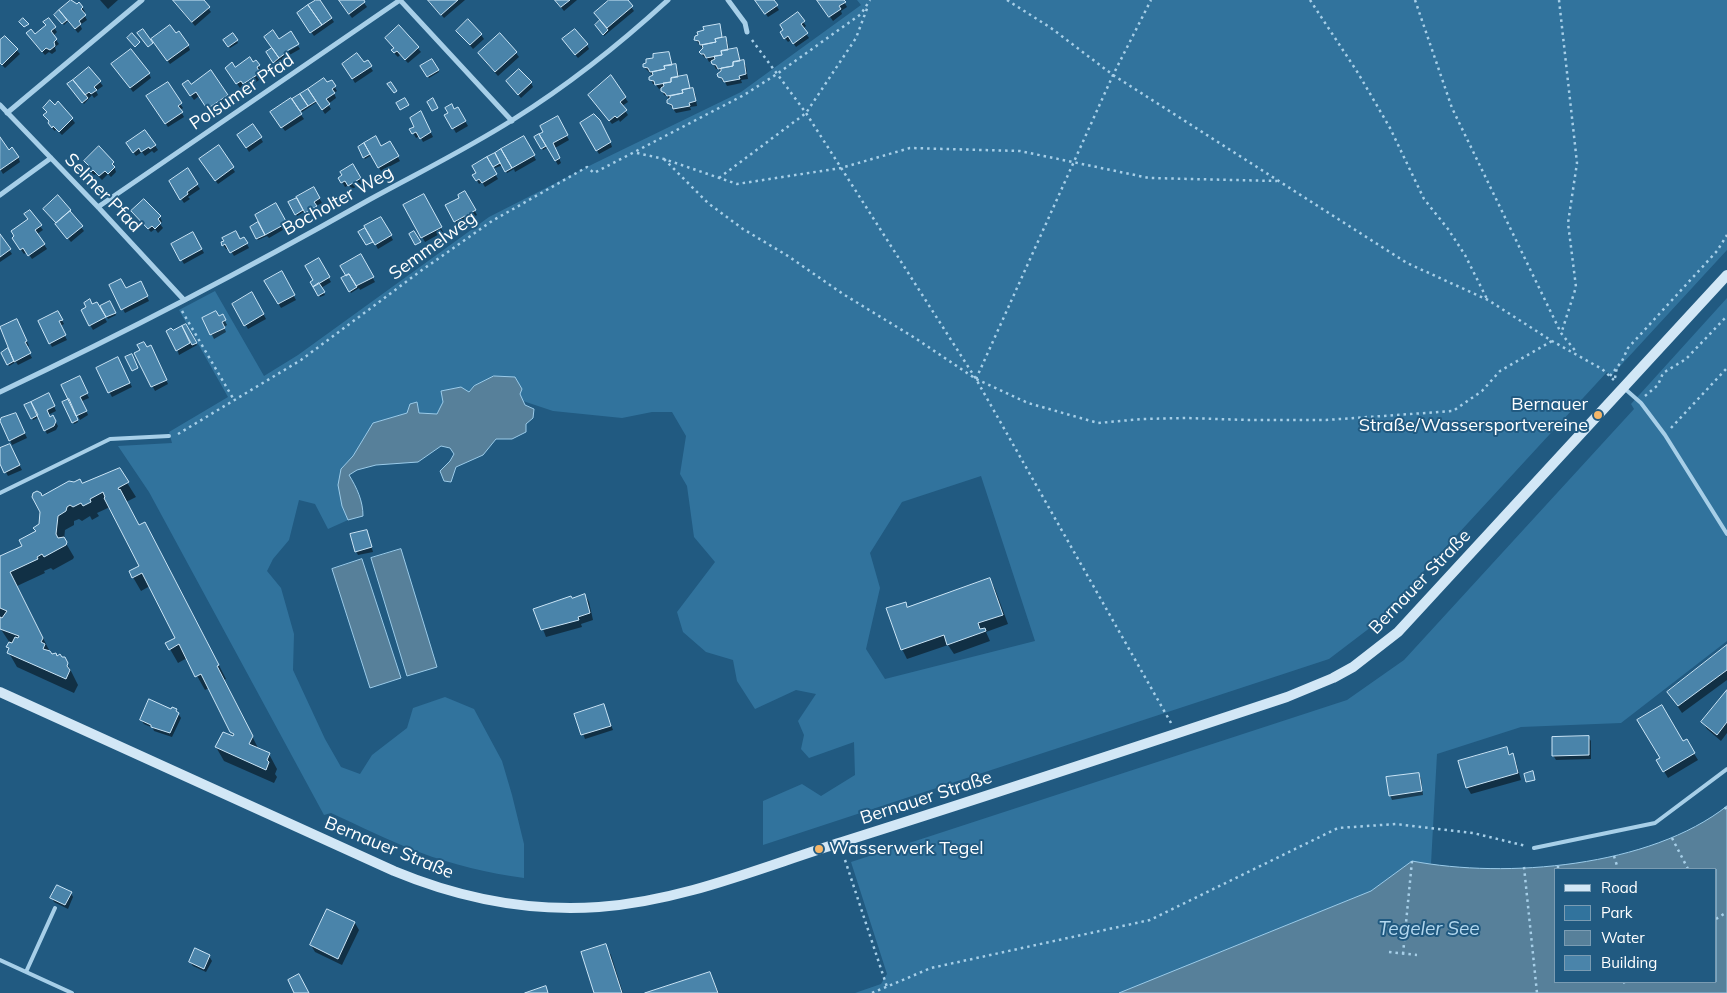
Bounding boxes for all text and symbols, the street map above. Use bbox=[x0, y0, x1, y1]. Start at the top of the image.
street label: Polsumer Pfad bbox=[186, 49, 298, 135]
street label: Selmer Pfad bbox=[60, 149, 146, 237]
street label: Bocholter Weg bbox=[279, 162, 397, 240]
street label: Semmelweg bbox=[385, 207, 481, 285]
place label: Bernauer Straße/Wassersportvereine bbox=[1359, 394, 1588, 436]
marker: Bernauer Straße/Wassersportvereine bbox=[1592, 409, 1604, 421]
street label: Bernauer Straße bbox=[1365, 525, 1475, 639]
street label: Bernauer Straße bbox=[857, 767, 995, 829]
street label: Bernauer Straße bbox=[321, 812, 457, 884]
place label: Wasserwerk Tegel bbox=[829, 838, 984, 860]
marker: Wasserwerk Tegel bbox=[813, 843, 825, 855]
legend bbox=[1554, 868, 1717, 983]
text: Road bbox=[1601, 878, 1638, 897]
text: Park bbox=[1601, 903, 1633, 922]
water label: Tegeler See bbox=[1378, 918, 1480, 940]
text: Water bbox=[1601, 928, 1645, 947]
text: Building bbox=[1601, 953, 1657, 972]

